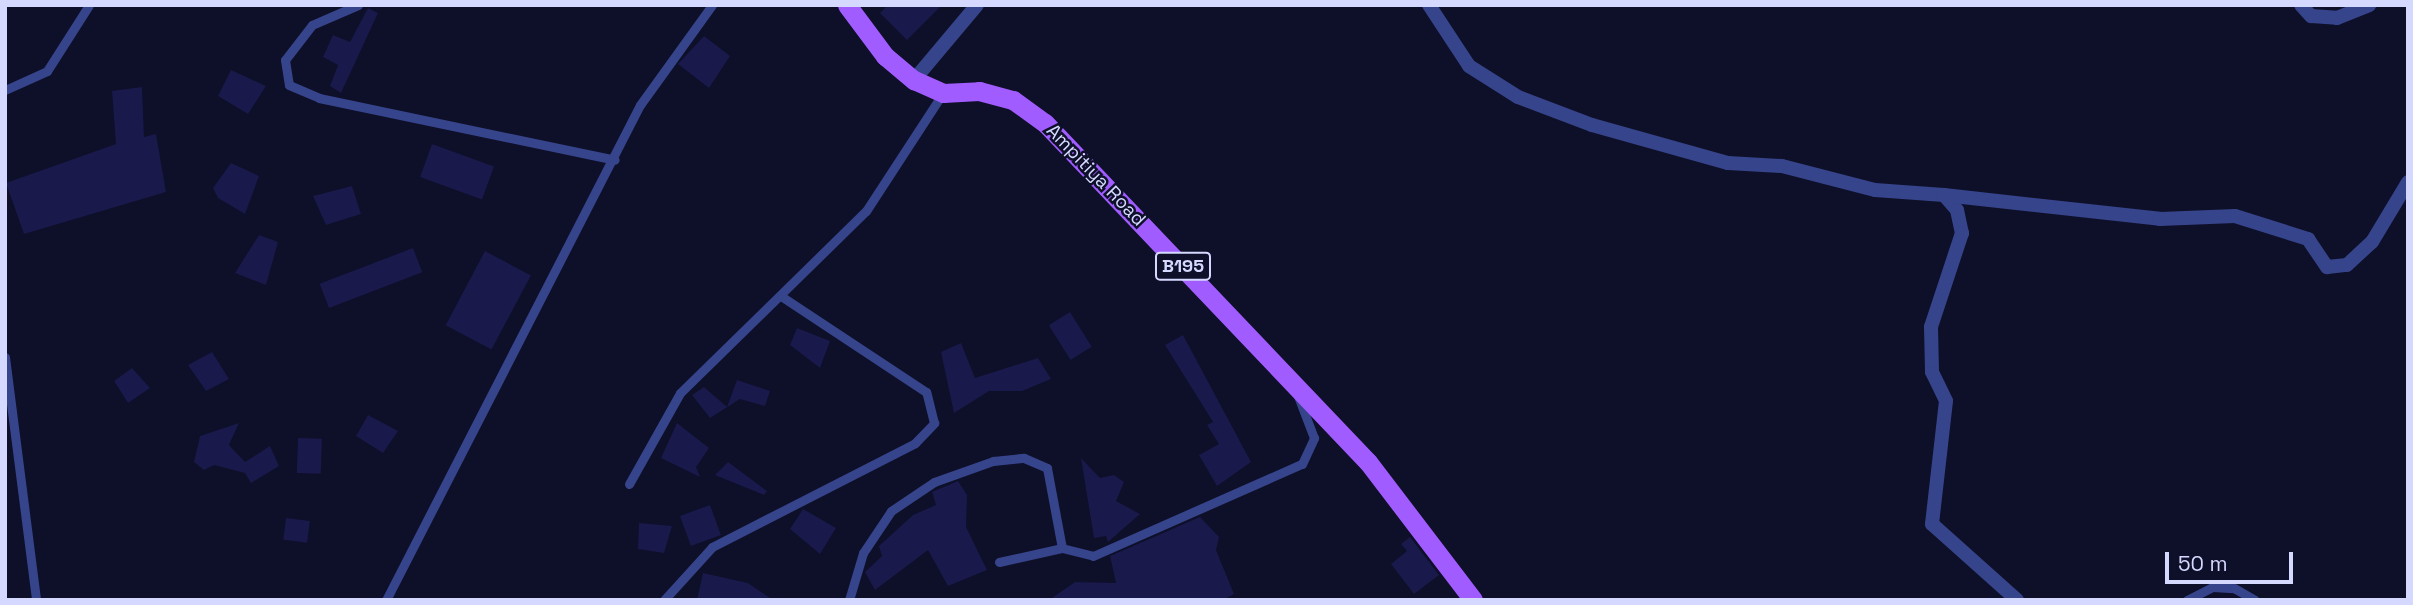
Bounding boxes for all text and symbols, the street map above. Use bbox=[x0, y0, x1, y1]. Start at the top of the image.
street label: Ampitiya Road bbox=[1042, 119, 1150, 231]
road number: B195 bbox=[1153, 252, 1213, 280]
scale bar bbox=[2168, 538, 2296, 582]
text: 50 m bbox=[2178, 550, 2228, 577]

